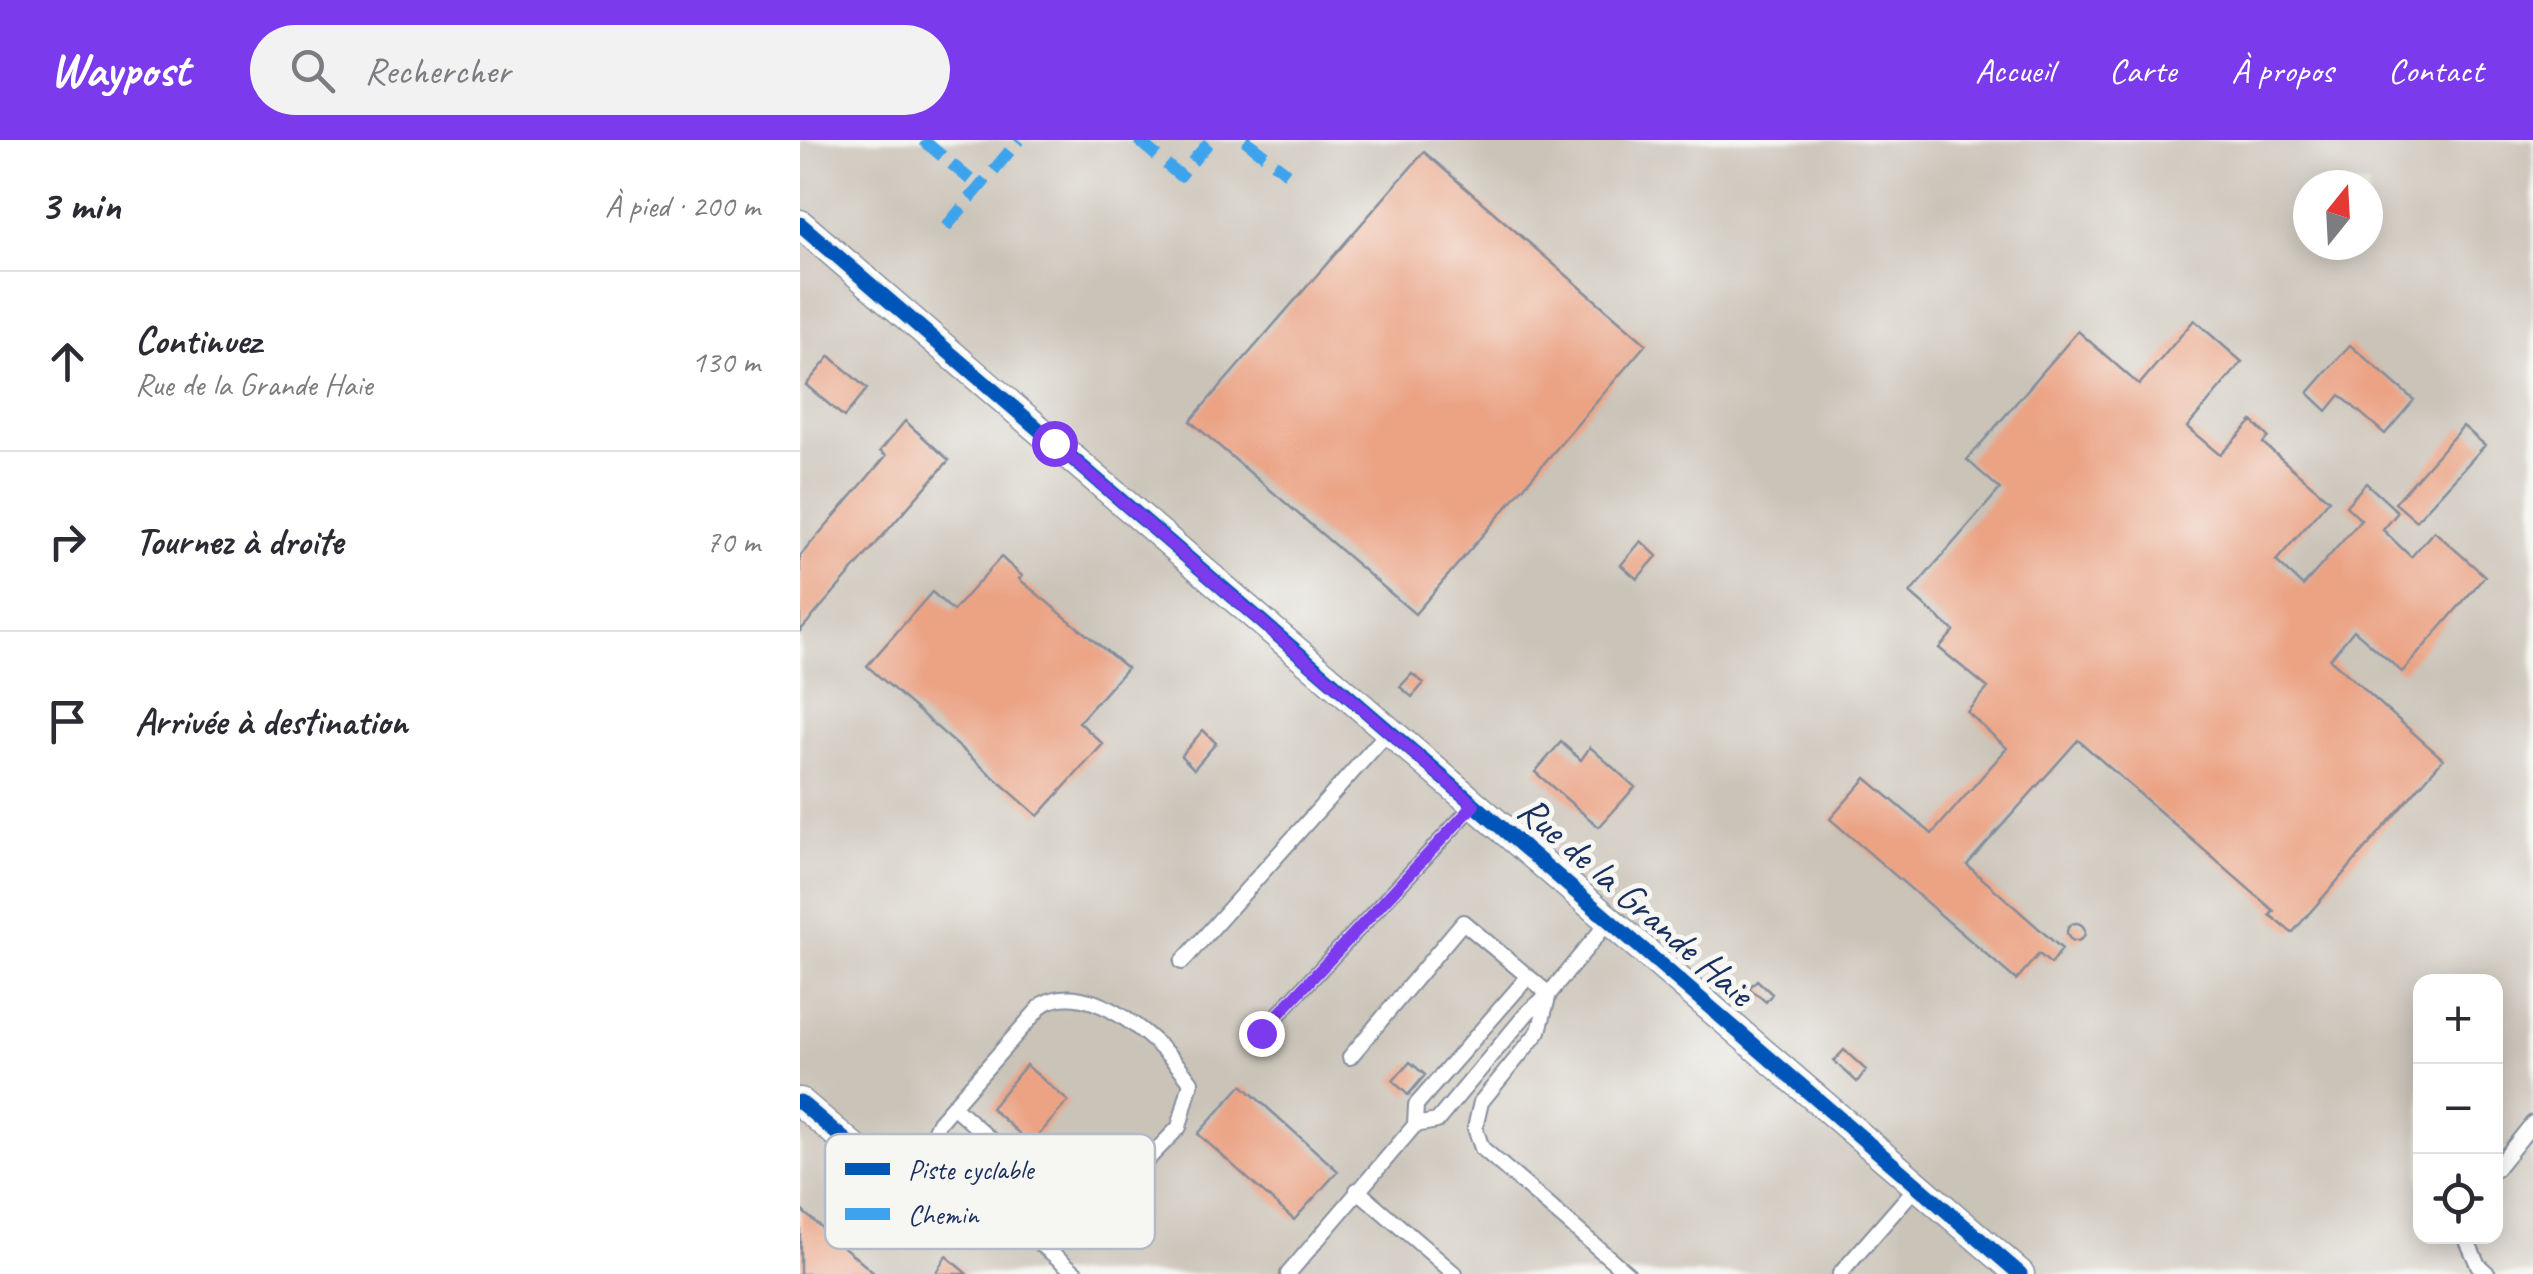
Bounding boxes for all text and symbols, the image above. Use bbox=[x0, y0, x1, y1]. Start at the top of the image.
search box bbox=[250, 25, 950, 115]
text: Waypost bbox=[50, 40, 190, 100]
icon: search bbox=[285, 43, 340, 98]
text: Rechercher bbox=[365, 47, 511, 94]
text: Accueil bbox=[1975, 48, 2054, 93]
text: Carte bbox=[2109, 48, 2176, 93]
text: À propos bbox=[2231, 48, 2333, 93]
text: Contact bbox=[2388, 48, 2483, 93]
north arrow bbox=[2293, 170, 2383, 260]
text: 3 min bbox=[40, 179, 120, 232]
text: À pied · 200 m bbox=[605, 185, 760, 226]
text: Continuez bbox=[135, 317, 261, 364]
icon: ahead bbox=[40, 334, 95, 389]
text: 130 m bbox=[691, 341, 760, 382]
text: Rue de la Grande Haie bbox=[135, 364, 373, 405]
route start bbox=[1032, 421, 1078, 467]
icon: right bbox=[40, 514, 95, 569]
text: Tournez à droite bbox=[135, 518, 343, 565]
text: 70 m bbox=[706, 521, 760, 562]
icon: arrive bbox=[40, 694, 95, 749]
text: Arrivée à destination bbox=[135, 698, 407, 745]
street label: Rue de la Grande Haie bbox=[1508, 785, 1767, 1019]
map controls bbox=[2413, 974, 2503, 1244]
button: + bbox=[2413, 974, 2503, 1064]
route end bbox=[1239, 1011, 1285, 1057]
button: − bbox=[2413, 1064, 2503, 1154]
legend bbox=[825, 1134, 1155, 1249]
text: Piste cyclable bbox=[908, 1152, 1035, 1187]
button: locate bbox=[2413, 1154, 2503, 1244]
text: Chemin bbox=[908, 1197, 980, 1232]

